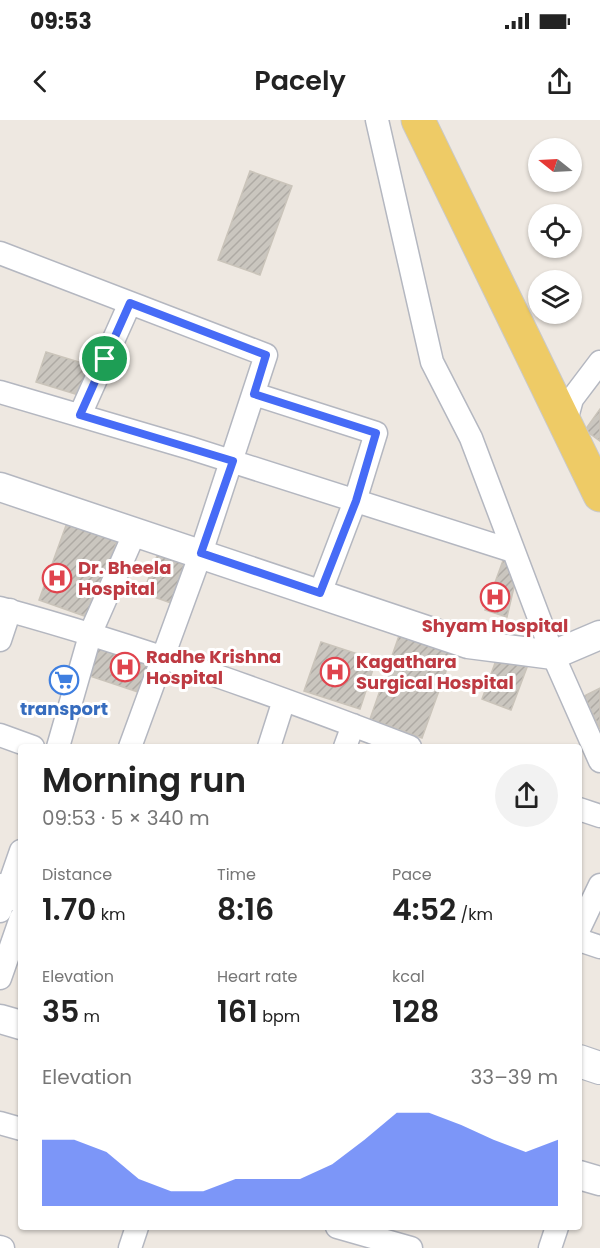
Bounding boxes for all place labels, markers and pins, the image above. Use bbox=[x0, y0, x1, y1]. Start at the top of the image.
pin bbox=[79, 333, 130, 384]
place label: Dr. Bheela Hospital bbox=[78, 555, 171, 601]
hospital icon: Dr. Bheela Hospital bbox=[41, 562, 73, 594]
hospital icon: Shyam Hospital bbox=[479, 581, 511, 613]
place label: Shyam Hospital bbox=[422, 613, 568, 638]
place label: Radhe Krishna Hospital bbox=[146, 644, 281, 690]
place label: Kagathara Surgical Hospital bbox=[356, 649, 514, 695]
hospital icon: Radhe Krishna Hospital bbox=[109, 651, 141, 683]
hospital icon: Kagathara Surgical Hospital bbox=[319, 656, 351, 688]
supermarket icon: transport bbox=[48, 664, 80, 696]
place label: transport bbox=[20, 696, 108, 721]

